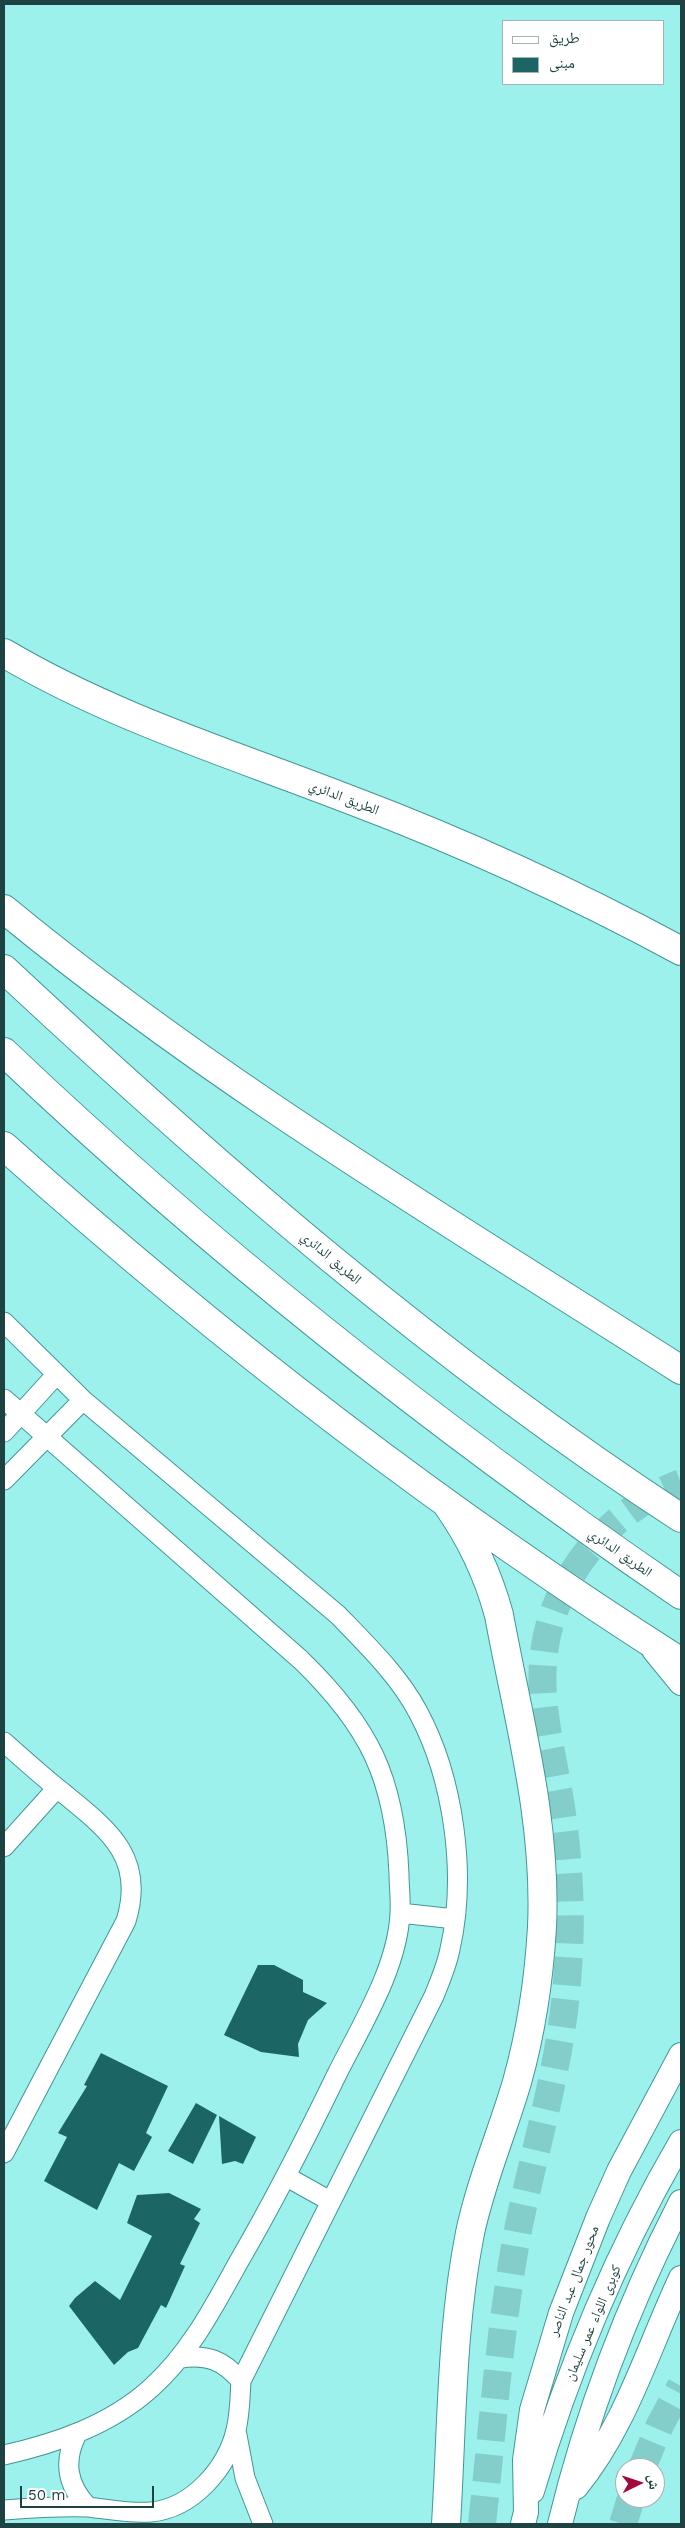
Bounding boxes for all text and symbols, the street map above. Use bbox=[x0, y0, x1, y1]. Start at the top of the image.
legend bbox=[502, 20, 665, 85]
text: طريق bbox=[549, 29, 580, 47]
text: مبنى bbox=[549, 54, 575, 72]
street label: الطريق الدائري bbox=[307, 777, 381, 819]
street label: الطريق الدائري bbox=[297, 1228, 365, 1288]
street label: الطريق الدائري bbox=[585, 1525, 655, 1581]
street label: محور جمال عبد الناصر bbox=[545, 2223, 603, 2339]
street label: كوبرى اللواء عمر سليمان bbox=[561, 2263, 625, 2383]
north arrow bbox=[615, 2458, 665, 2508]
text: ش bbox=[645, 2474, 662, 2490]
scale bar bbox=[22, 2476, 156, 2508]
text: 50 m bbox=[28, 2486, 65, 2504]

